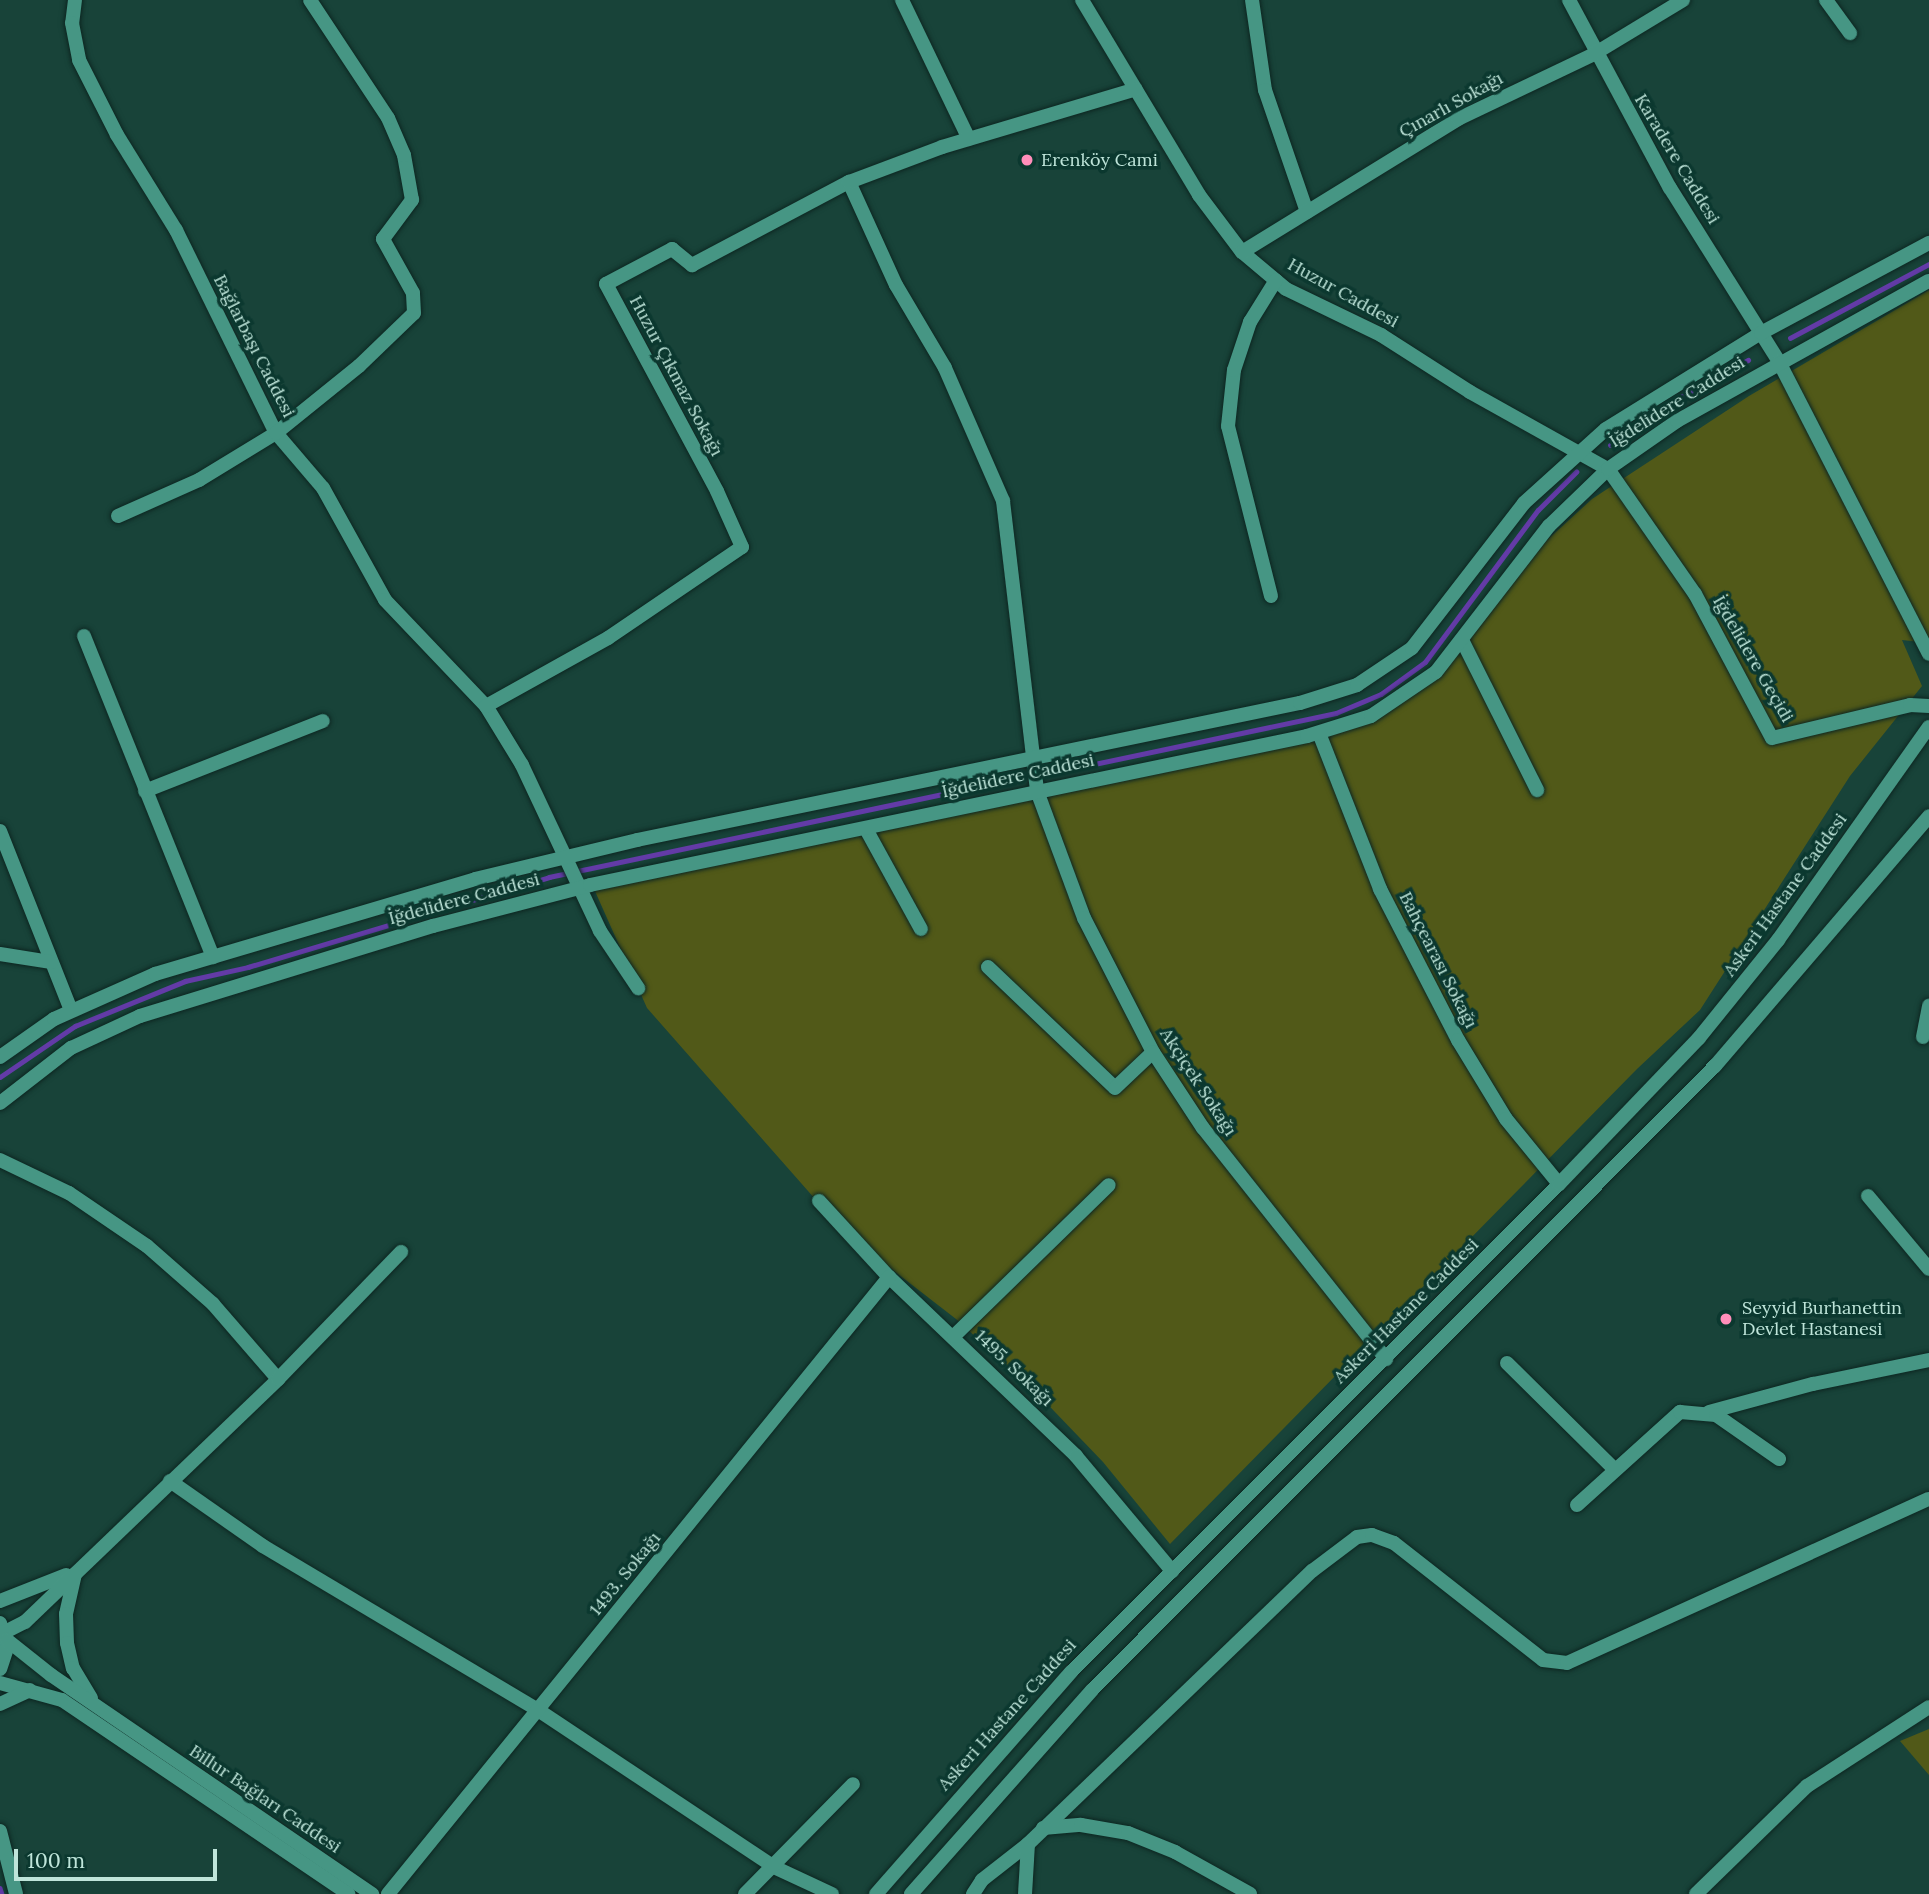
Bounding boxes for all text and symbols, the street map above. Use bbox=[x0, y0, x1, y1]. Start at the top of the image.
street label: Çınarlı Sokağı bbox=[1395, 68, 1507, 142]
street label: Karadere Caddesi bbox=[1630, 90, 1724, 228]
place label: Erenköy Cami bbox=[1041, 149, 1158, 171]
marker: Erenköy Cami bbox=[1019, 152, 1035, 168]
street label: Huzur Caddesi bbox=[1284, 254, 1402, 332]
street label: Bağlarbaşı Caddesi bbox=[209, 271, 299, 421]
street label: Huzur Çıkmaz Sokağı bbox=[625, 292, 727, 460]
street label: İğdelidere Caddesi bbox=[1605, 352, 1749, 452]
street label: İğdelidere Geçidi bbox=[1708, 592, 1798, 726]
street label: İğdelidere Caddesi bbox=[940, 749, 1096, 803]
street label: Askeri Hastane Caddesi bbox=[1719, 809, 1851, 981]
street label: İğdelidere Caddesi bbox=[386, 868, 542, 930]
street label: Bahçearası Sokağı bbox=[1394, 888, 1482, 1032]
street label: Akçiçek Sokağı bbox=[1155, 1024, 1241, 1140]
street label: Askeri Hastane Caddesi bbox=[1329, 1234, 1483, 1388]
place label: Seyyid Burhanettin Devlet Hastanesi bbox=[1742, 1298, 1902, 1340]
marker: Seyyid Burhanettin Devlet Hastanesi bbox=[1716, 1309, 1736, 1329]
street label: 1495. Sokağı bbox=[970, 1325, 1058, 1411]
street label: 1493. Sokağı bbox=[585, 1528, 665, 1620]
street label: Askeri Hastane Caddesi bbox=[933, 1635, 1081, 1795]
street label: Billur Bağları Caddesi bbox=[185, 1740, 345, 1858]
scale bar bbox=[18, 1834, 220, 1878]
text: 100 m bbox=[27, 1847, 85, 1874]

